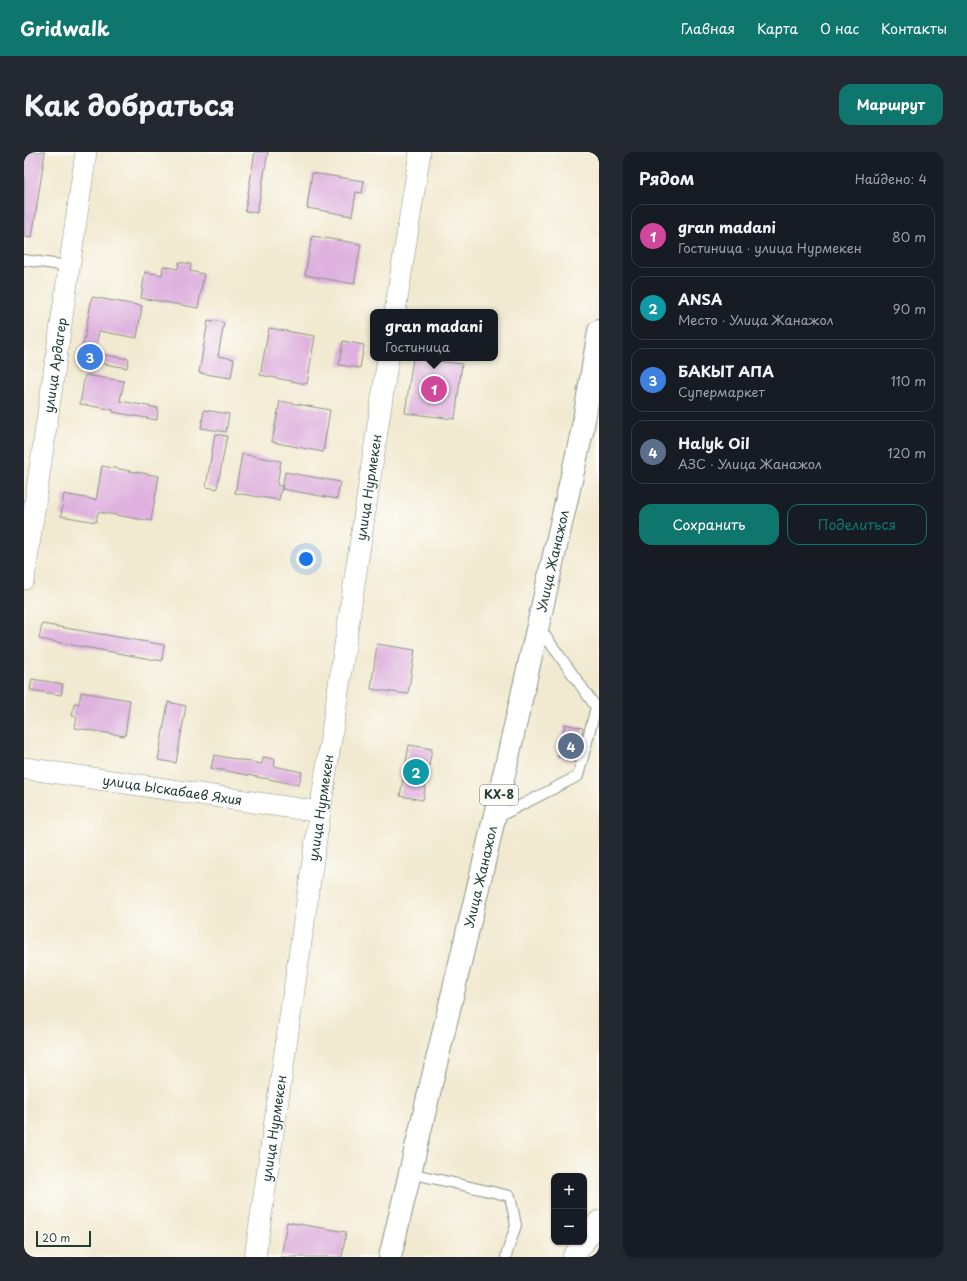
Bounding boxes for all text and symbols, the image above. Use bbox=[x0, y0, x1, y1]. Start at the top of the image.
text: Gridwalk bbox=[20, 14, 110, 42]
text: Главная bbox=[681, 18, 735, 39]
text: Карта bbox=[757, 18, 798, 39]
text: О нас bbox=[820, 18, 859, 39]
text: Контакты bbox=[881, 18, 947, 39]
text: Как добраться bbox=[24, 83, 235, 126]
button: Маршрут bbox=[839, 84, 943, 125]
text: Рядом bbox=[639, 165, 694, 191]
text: Найдено: 4 bbox=[855, 169, 927, 188]
text: gran madani bbox=[678, 215, 776, 238]
text: 1 bbox=[650, 227, 656, 246]
text: 80 m bbox=[892, 227, 926, 246]
text: Гостиница · улица Нурмекен bbox=[678, 238, 862, 257]
text: ANSA bbox=[678, 287, 722, 310]
text: 2 bbox=[648, 299, 658, 318]
text: 90 m bbox=[893, 299, 926, 318]
popup bbox=[370, 309, 498, 361]
text: Место · Улица Жанажол bbox=[678, 310, 834, 329]
text: gran madani bbox=[385, 314, 483, 337]
street label: улица Ардагер bbox=[38, 316, 71, 414]
text: Гостиница bbox=[385, 337, 450, 356]
pin: 3 bbox=[77, 342, 103, 372]
text: БАКЫТ АПА bbox=[678, 359, 774, 382]
text: 3 bbox=[649, 371, 657, 390]
text: 110 m bbox=[891, 371, 926, 390]
pin: 1 bbox=[421, 374, 447, 404]
text: Супермаркет bbox=[678, 382, 765, 401]
text: Halyk Oil bbox=[678, 431, 749, 454]
street label: улица Нурмекен bbox=[351, 433, 386, 542]
text: 4 bbox=[649, 443, 657, 462]
text: 120 m bbox=[887, 443, 926, 462]
text: АЗС · Улица Жанажол bbox=[678, 454, 822, 473]
button: Сохранить bbox=[639, 504, 779, 545]
button: Поделиться bbox=[787, 504, 927, 545]
street label: Улица Жанажол bbox=[531, 508, 573, 614]
your location bbox=[296, 549, 316, 569]
pin: 4 bbox=[558, 731, 584, 761]
street label: улица Нурмекен bbox=[303, 753, 338, 862]
pin: 2 bbox=[403, 757, 429, 787]
street label: улица Ыскабаев Яхия bbox=[101, 770, 244, 809]
road number: КХ-8 bbox=[480, 785, 518, 805]
street label: Улица Жанажол bbox=[459, 823, 501, 929]
street label: улица Нурмекен bbox=[256, 1074, 290, 1183]
map controls bbox=[551, 1173, 587, 1245]
button: + bbox=[551, 1173, 587, 1209]
button: − bbox=[551, 1209, 587, 1245]
scale bar bbox=[36, 1229, 91, 1248]
text: 20 m bbox=[42, 1229, 70, 1246]

